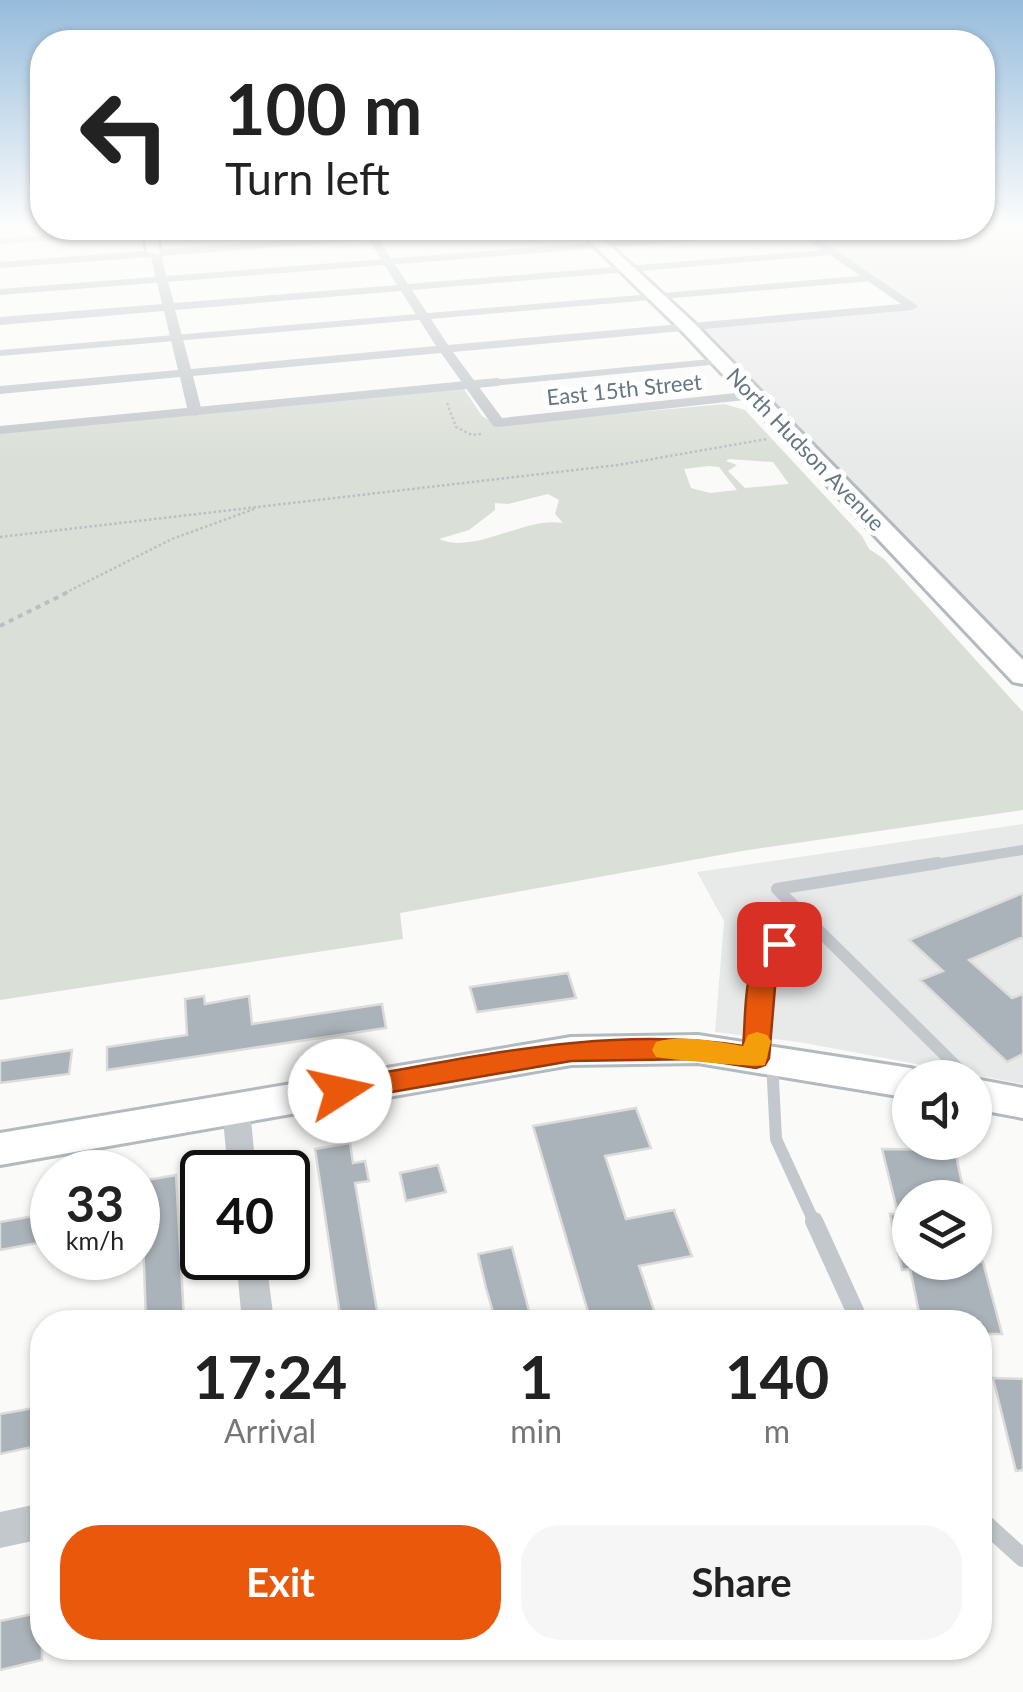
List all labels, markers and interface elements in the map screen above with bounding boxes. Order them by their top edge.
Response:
text: 100 m [225,66,422,150]
icon: left [60,70,190,200]
text: Turn left [225,151,390,205]
street label: North Hudson Avenue [721,362,891,536]
street label: East 15th Street [545,367,703,411]
pin [737,902,822,987]
icon: arrive [752,917,807,972]
position arrow [288,1039,392,1143]
map controls [892,1060,992,1280]
button: sound [892,1060,992,1160]
speed limit sign: 40 [180,1150,310,1280]
text: 33 [66,1173,124,1233]
button: layers [892,1180,992,1280]
text: km/h [66,1225,124,1255]
text: 17:24 [193,1340,347,1412]
text: 1 [519,1340,554,1412]
text: 140 [725,1340,829,1412]
text: Arrival [224,1411,316,1450]
text: min [510,1411,562,1450]
text: m [764,1411,790,1450]
button: Exit [60,1525,501,1640]
button: Share [521,1525,962,1640]

